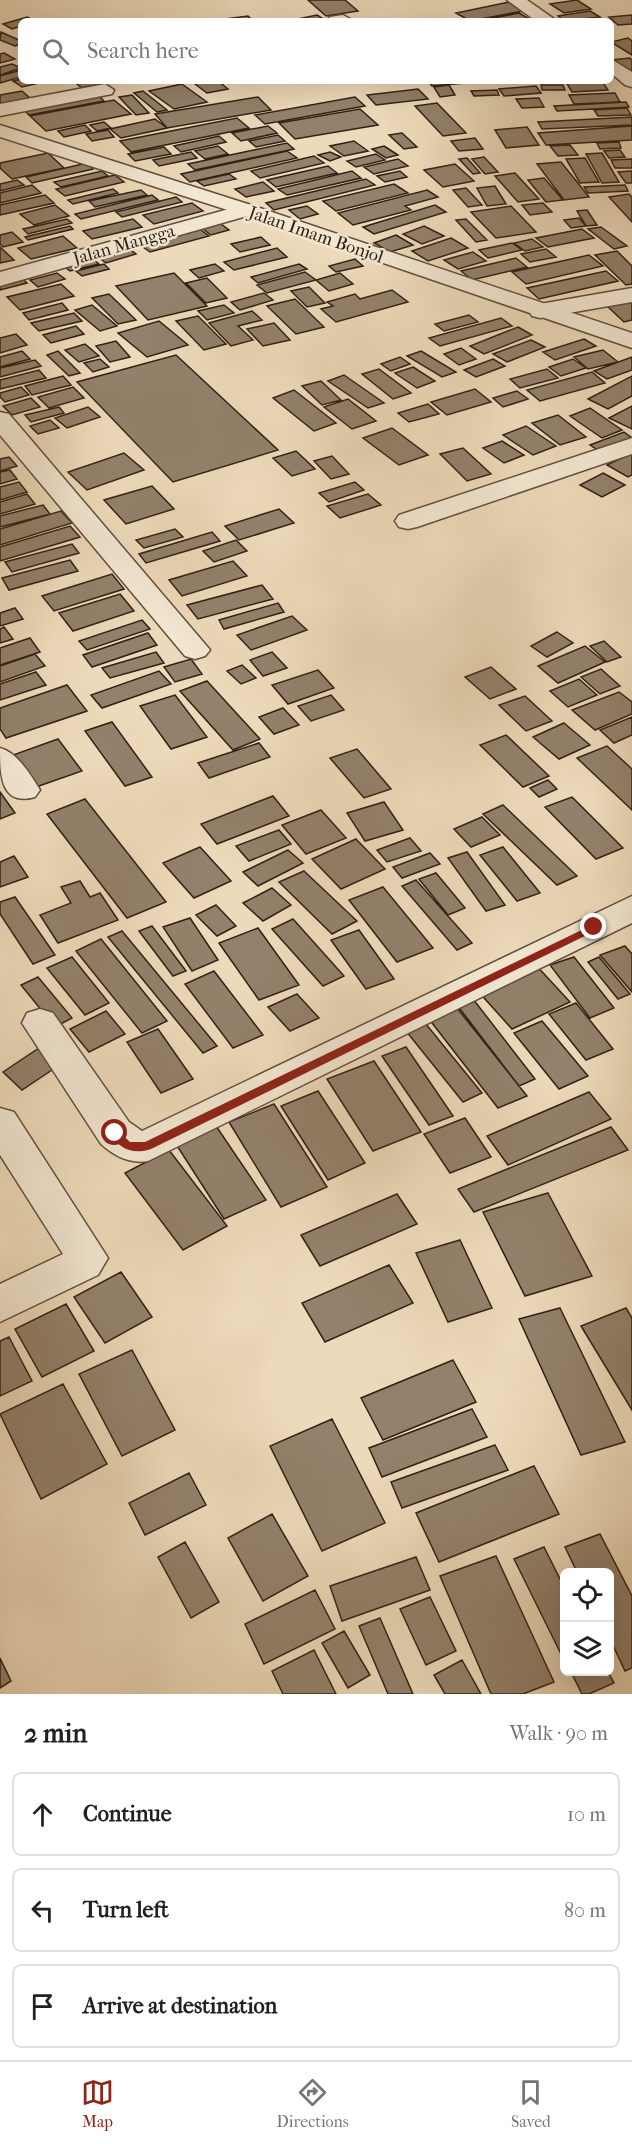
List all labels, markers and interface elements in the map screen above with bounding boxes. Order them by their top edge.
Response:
search box [18,18,614,84]
icon: search [39,35,72,68]
text: Search here [87,38,199,64]
street label: Jalan Imam Bonjol [244,201,386,268]
street label: Jalan Mangga [69,220,178,270]
route end [580,913,606,939]
route start [101,1119,127,1145]
map controls [560,1568,614,1676]
button: locate [560,1568,614,1622]
button: layers [560,1622,614,1676]
text: 2 min [24,1718,87,1749]
text: Walk · 90 m [510,1722,608,1745]
icon: ahead [26,1798,59,1831]
text: Continue [83,1801,172,1827]
text: 10 m [567,1803,606,1826]
icon: left [26,1894,59,1927]
text: Turn left [83,1897,169,1923]
text: 80 m [564,1899,606,1922]
icon: arrive [26,1990,59,2023]
text: Arrive at destination [83,1993,277,2019]
tab: Map [81,2076,114,2131]
tab: Directions [277,2076,349,2131]
tab: Saved [511,2076,551,2131]

